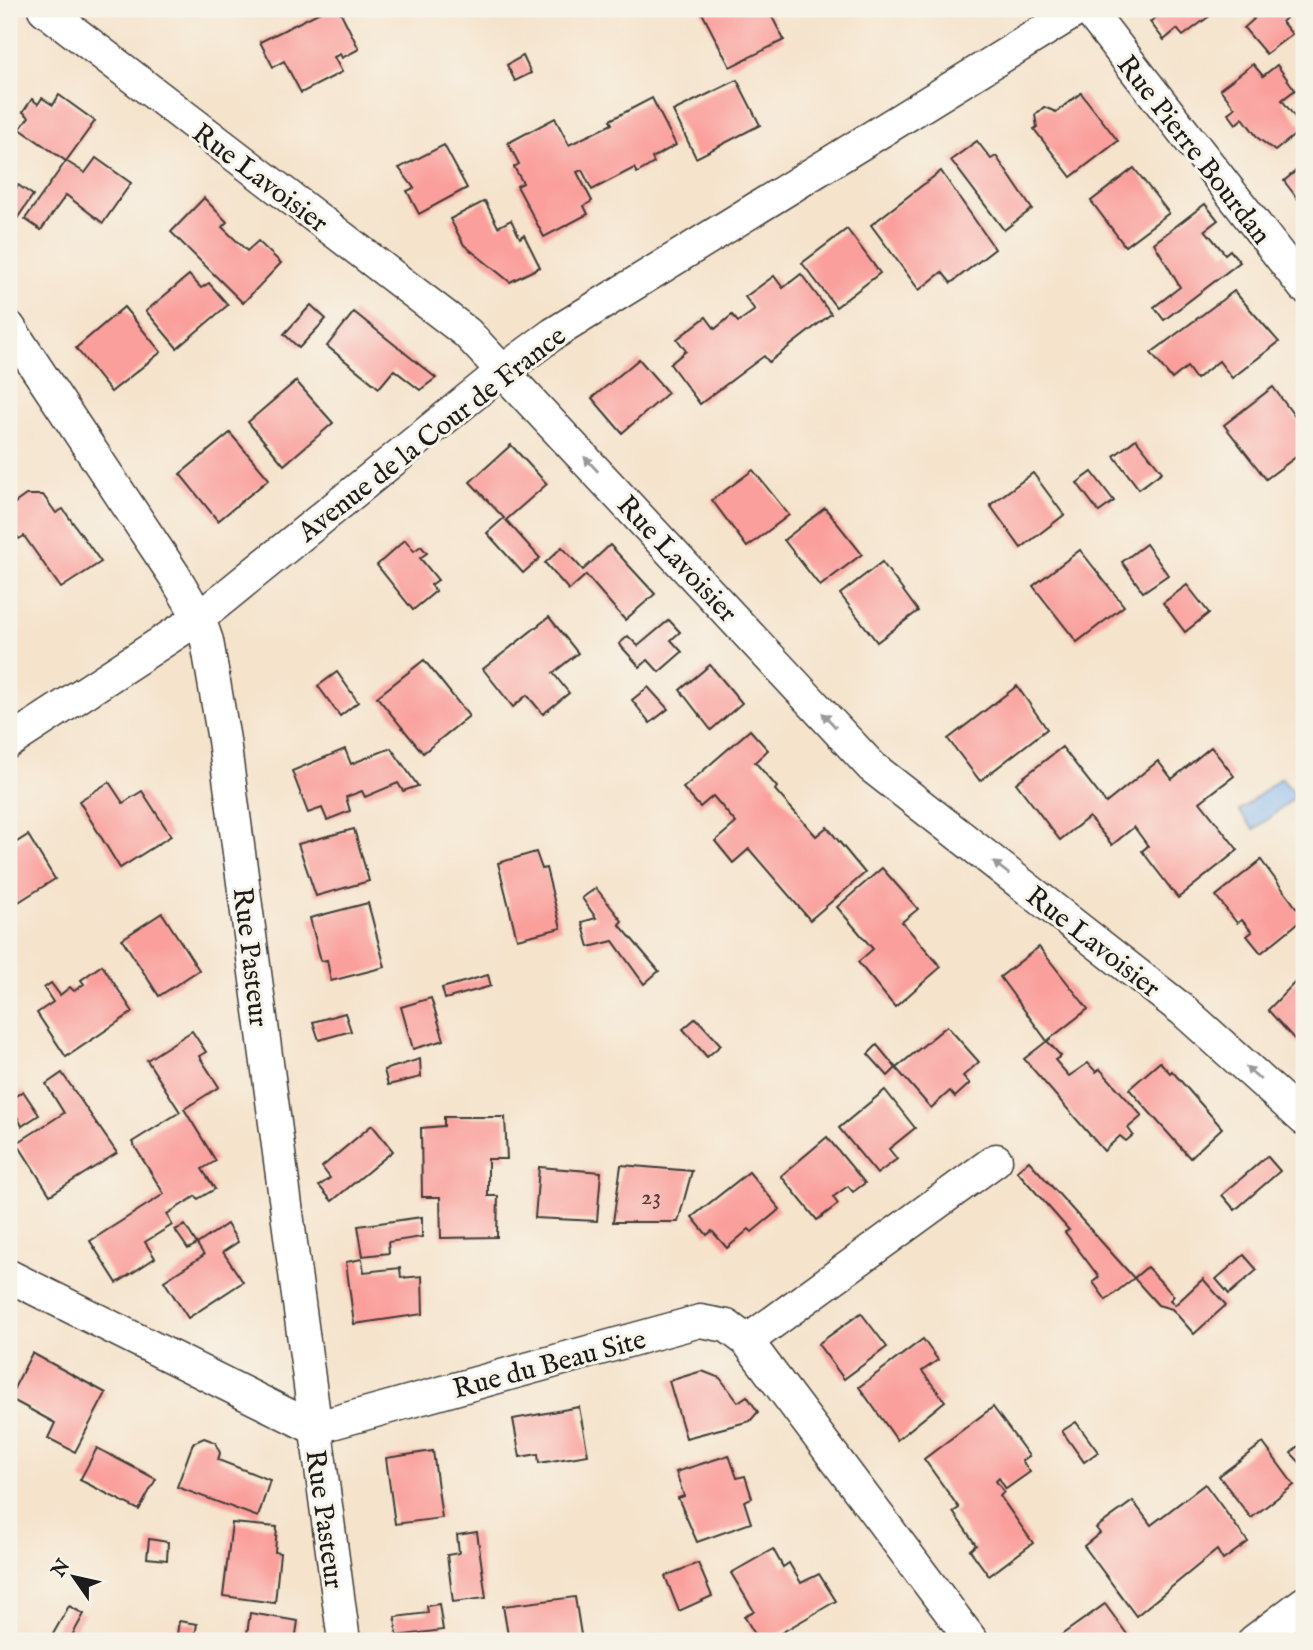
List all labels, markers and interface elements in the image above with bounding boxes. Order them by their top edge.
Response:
street label: Rue Pierre Bourdan [1108,49,1278,252]
street label: Rue Lavoisier [185,116,334,242]
street label: Avenue de la Cour de France [291,319,574,551]
one-way arrow [583,456,599,473]
street label: Rue Lavoisier [608,489,744,631]
one-way arrow [821,712,837,729]
one-way arrow [992,861,1010,875]
street label: Rue Lavoisier [1018,880,1167,1006]
street label: Rue Pasteur [224,886,275,1029]
one-way arrow [1245,1066,1262,1081]
house number: 23 [641,1182,661,1213]
street label: Rue du Beau Site [449,1323,650,1408]
street label: Rue Pasteur [296,1448,351,1591]
north arrow [38,1542,108,1612]
text: N [46,1555,76,1583]

